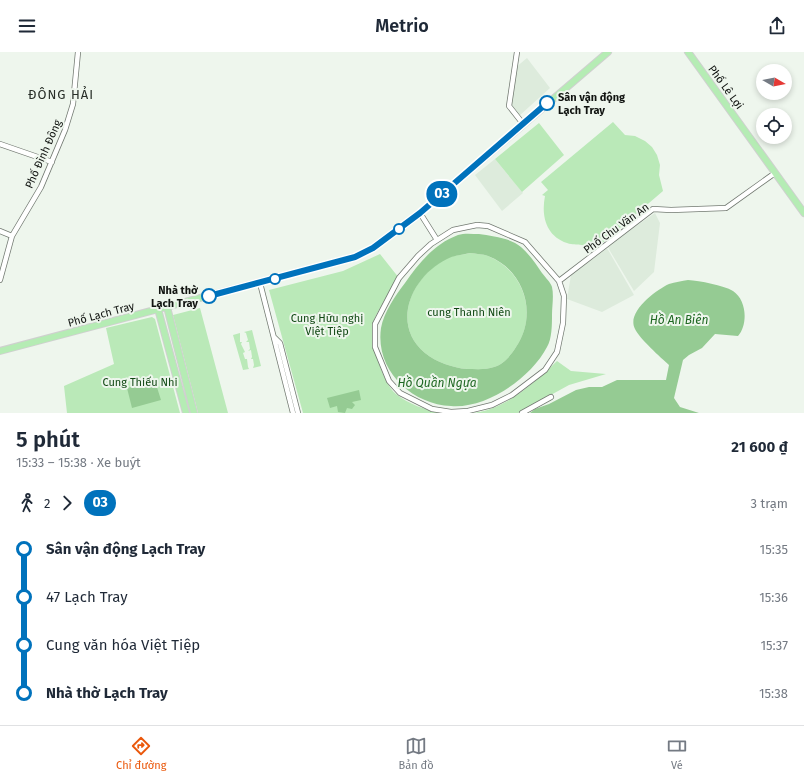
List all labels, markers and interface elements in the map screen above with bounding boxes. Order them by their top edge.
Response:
icon: menu [16,15,38,37]
text: Metrio [375,15,429,37]
icon: share [766,15,788,37]
street label: Phố Lê Lợi [705,63,746,112]
north arrow [756,64,792,100]
map controls [756,64,792,144]
district label: ĐÔNG HẢI [28,86,94,102]
place label: Sân vận động Lạch Tray [558,91,626,117]
marker: Sân vận động Lạch Tray [539,95,555,111]
button: locate [756,108,792,144]
street label: Phố Đình Đông [22,118,65,191]
line badge: 03 [424,181,460,207]
text: 03 [434,185,450,202]
street label: Phố Chu Văn An [581,200,651,256]
unlabelled marker [393,223,405,235]
unlabelled marker [269,273,281,285]
place label: Nhà thờ Lạch Tray [151,284,198,310]
marker: Nhà thờ Lạch Tray [201,288,217,304]
street label: Phố Lạch Tray [66,299,136,330]
park label: cung Thanh Niên [427,306,511,319]
park label: Cung Hữu nghị Việt Tiệp [291,312,363,338]
water label: Hồ An Biên [650,312,708,327]
water label: Hồ Quần Ngựa [397,375,477,390]
park label: Cung Thiếu Nhi [102,376,178,389]
text: 5 phút [16,426,80,453]
text: 21 600 ₫ [731,438,788,456]
text: 15:33 – 15:38 · Xe buýt [16,455,141,470]
icon: walk [16,492,38,514]
icon: forward [56,492,78,514]
text: 03 [92,494,108,511]
text: 2 [44,496,50,511]
text: 3 trạm [751,496,788,511]
text: Sân vận động Lạch Tray [46,540,205,558]
text: 15:35 [760,542,788,557]
text: 47 Lạch Tray [46,588,128,606]
text: 15:36 [759,590,788,605]
text: Cung văn hóa Việt Tiệp [46,636,200,654]
text: 15:37 [760,638,788,653]
text: Nhà thờ Lạch Tray [46,684,168,702]
text: 15:38 [759,686,788,701]
tab: Chỉ đường [116,735,166,772]
tab: Bản đồ [399,735,434,772]
tab: Vé [666,735,688,772]

